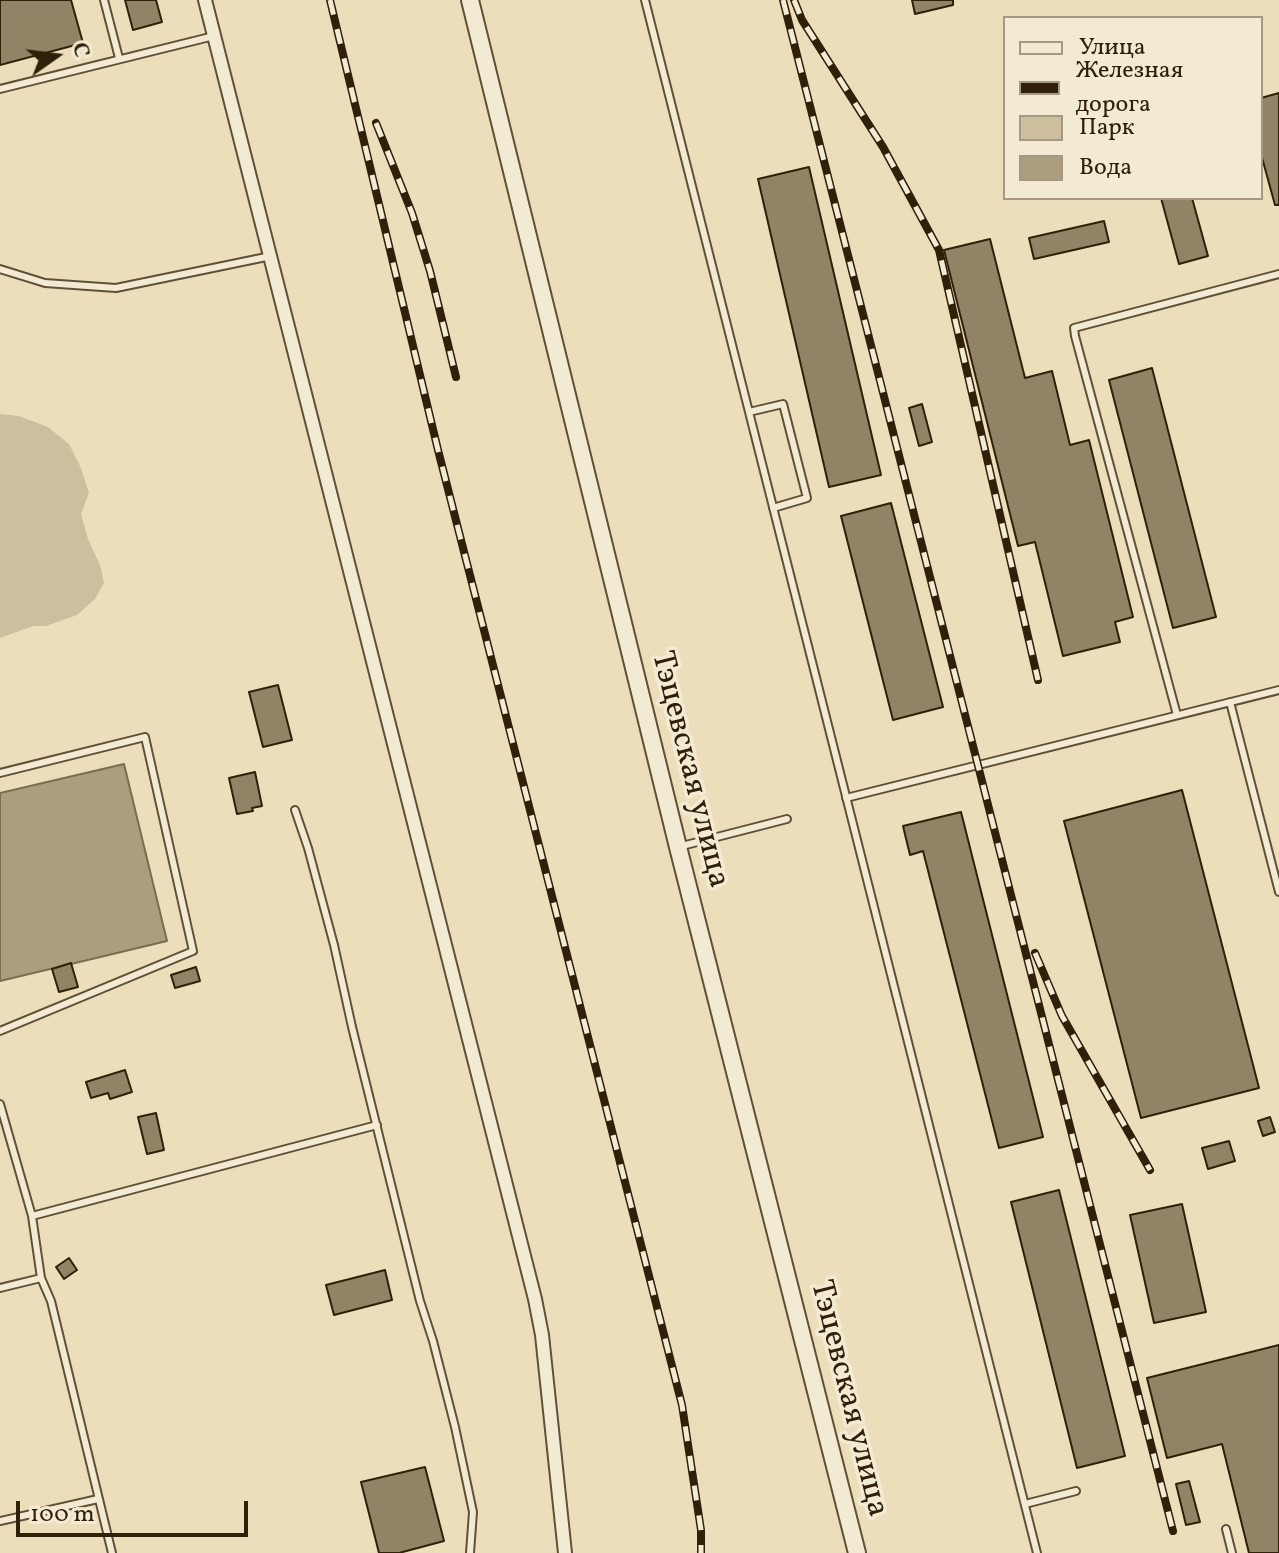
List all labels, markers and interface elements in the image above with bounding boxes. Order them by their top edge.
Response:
north arrow [16,16,96,96]
legend [1003,16,1263,200]
text: Улица [1079,31,1146,65]
text: С [63,39,97,61]
text: Железная дорога [1076,54,1183,122]
text: Парк [1079,111,1135,145]
text: Вода [1079,151,1132,185]
street label: Тэцевская улица [640,648,736,892]
street label: Тэцевская улица [799,1277,895,1521]
scale bar [20,1485,252,1535]
text: 100 m [30,1498,95,1532]

